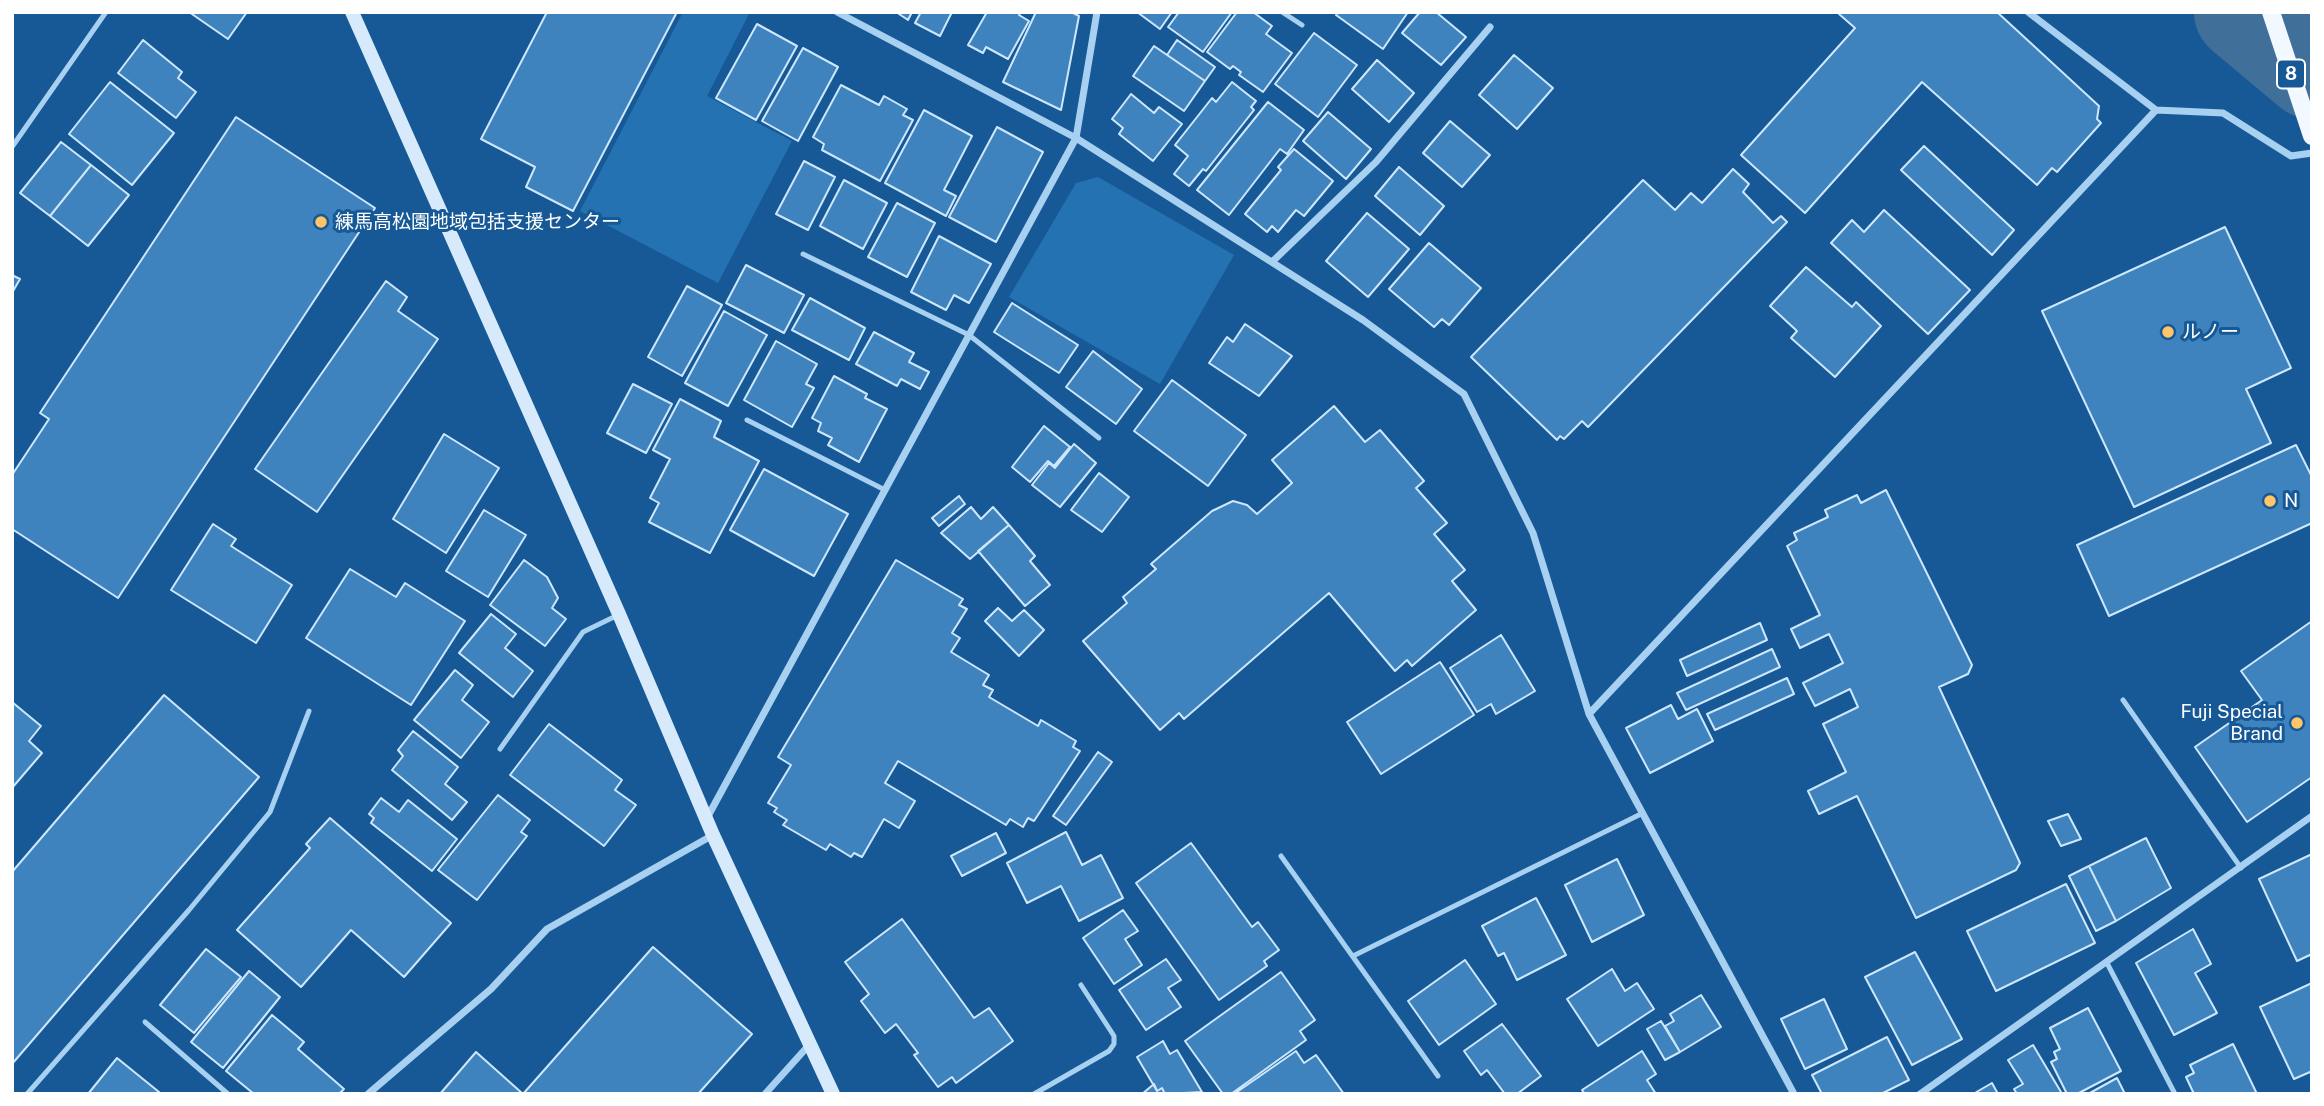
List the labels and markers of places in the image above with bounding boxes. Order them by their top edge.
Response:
place label: 練馬高松園地域包括支援センター [335,211,620,233]
marker: 練馬高松園地域包括支援センター [313,214,329,230]
place label: ルノー [2182,321,2239,343]
marker: ルノー [2160,324,2176,340]
place label: N [2284,490,2298,512]
marker: N [2262,493,2278,509]
place label: Fuji Special Brand [2180,701,2283,745]
marker: Fuji Special Brand [2289,715,2305,731]

